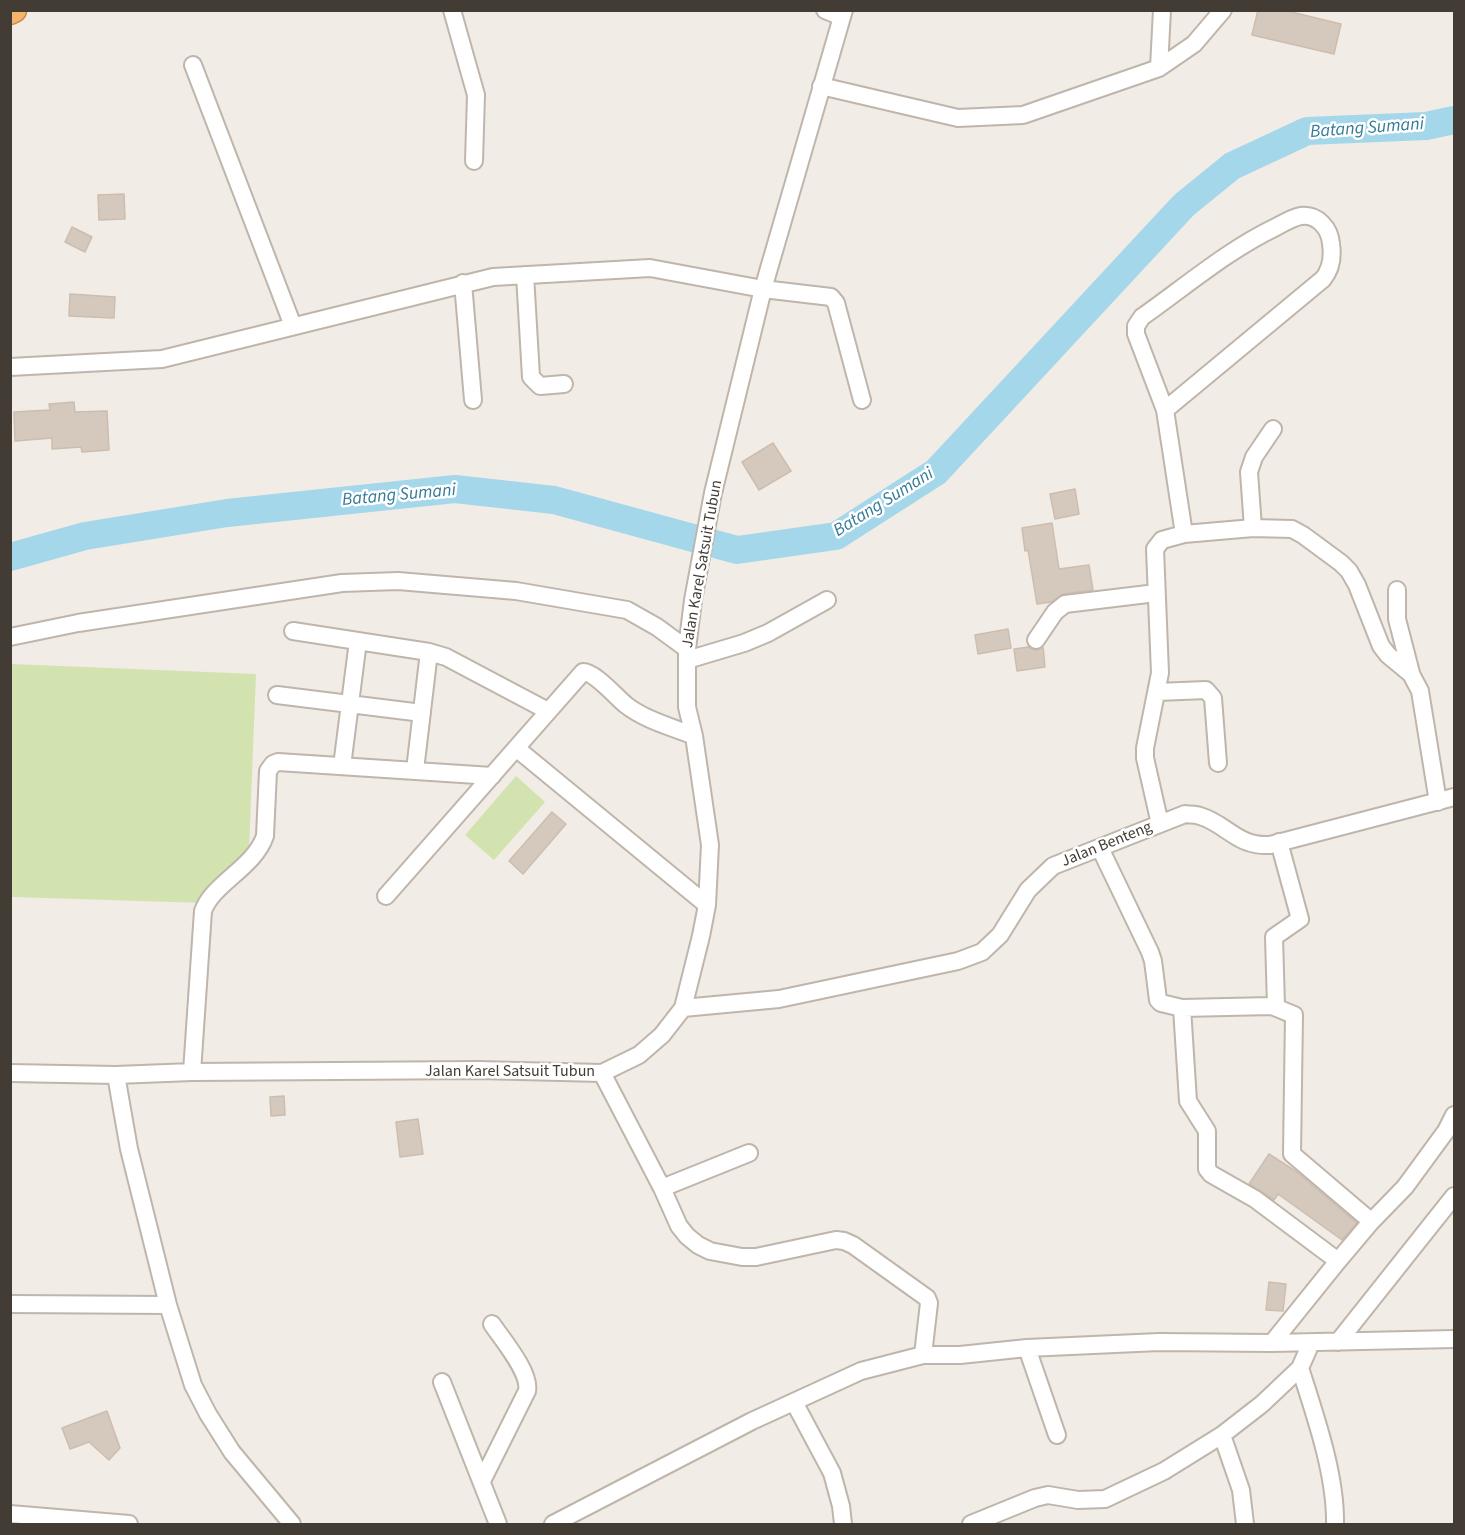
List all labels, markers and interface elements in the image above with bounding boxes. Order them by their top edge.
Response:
water label: Batang Sumani [1309,114,1425,144]
water label: Batang Sumani [830,464,938,542]
street label: Jalan Karel Satsuit Tubun [679,479,727,649]
water label: Batang Sumani [341,480,457,512]
street label: Jalan Benteng [1059,818,1155,872]
street label: Jalan Karel Satsuit Tubun [425,1062,595,1082]

